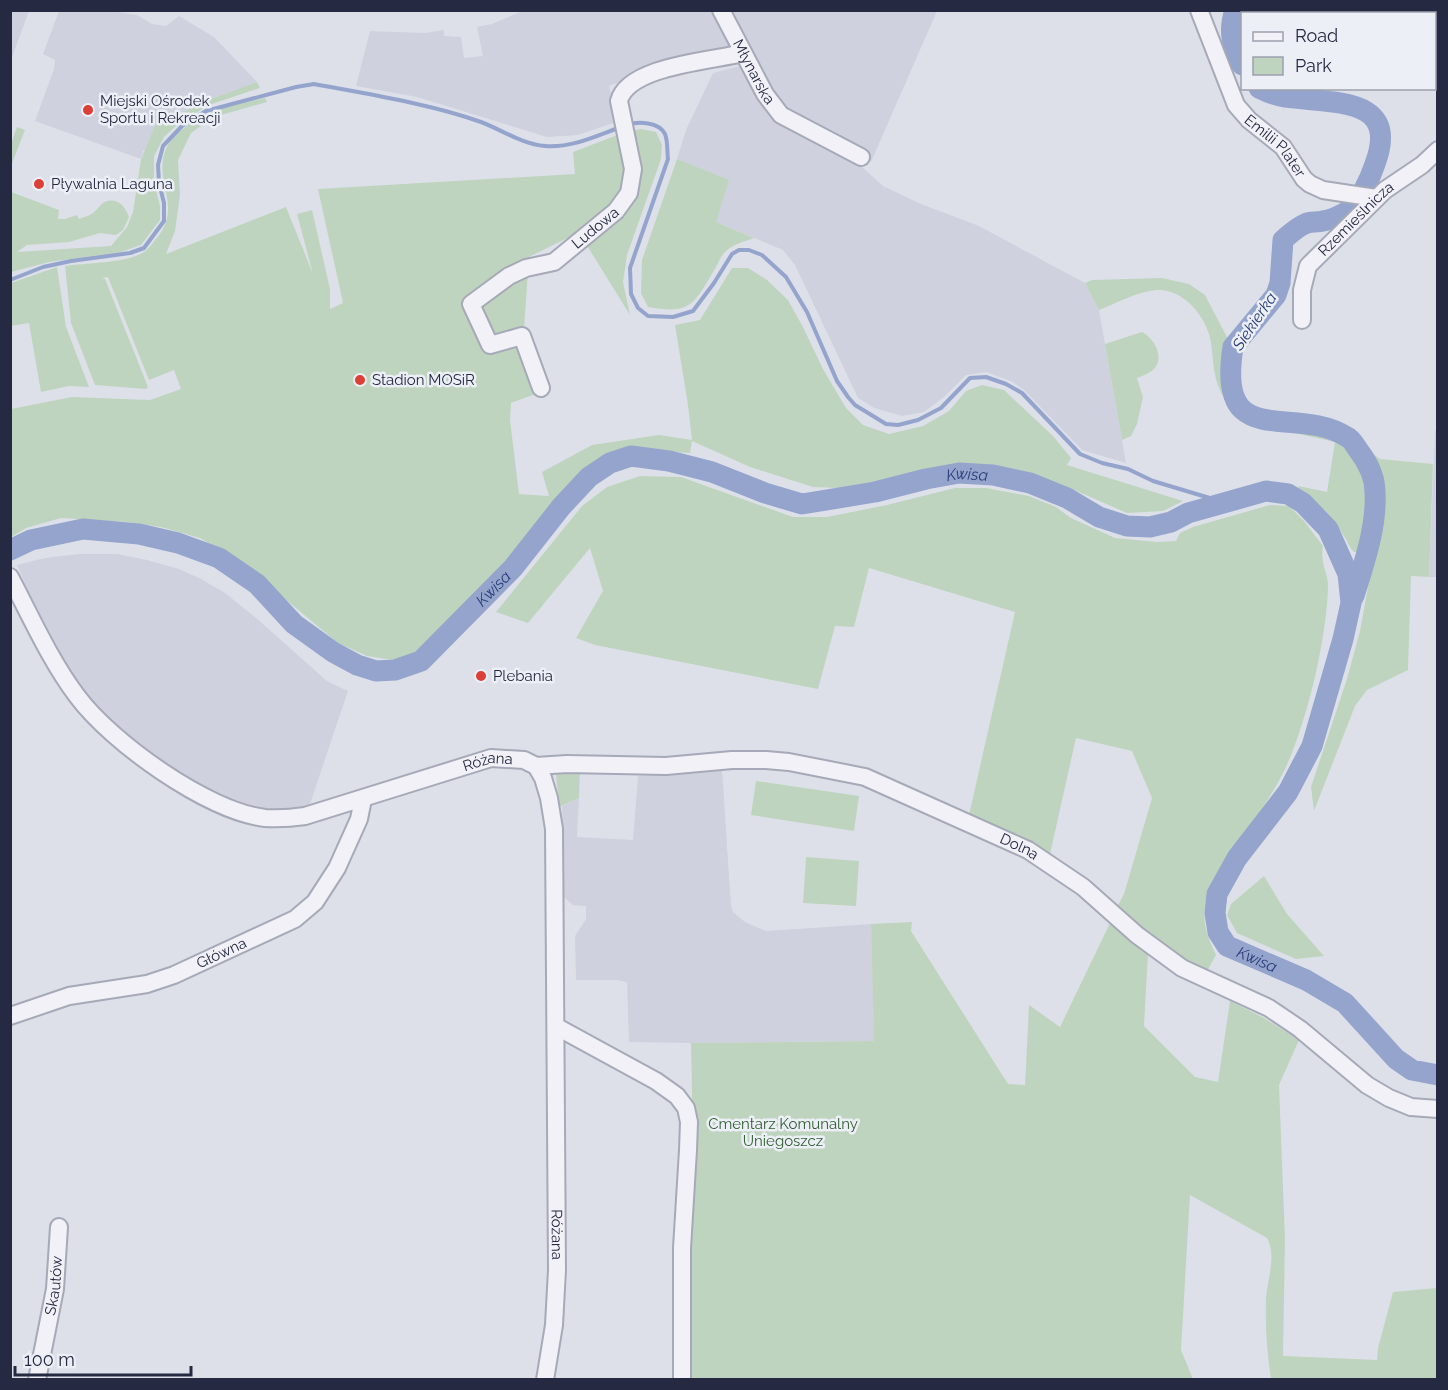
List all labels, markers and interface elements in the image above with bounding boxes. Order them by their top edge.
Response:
legend [1241,12,1436,90]
text: Road [1295,25,1338,46]
street label: Młynarska [729,36,779,108]
text: Park [1295,55,1332,76]
place label: Miejski Ośrodek Sportu i Rekreacji [100,92,221,127]
marker: Miejski Ośrodek Sportu i Rekreacji [81,103,95,117]
street label: Emilii Plater [1241,111,1310,181]
place label: Pływalnia Laguna [51,175,173,193]
marker: Pływalnia Laguna [32,177,46,191]
street label: Rzemieślnicza [1314,178,1397,260]
street label: Ludowa [568,203,623,253]
water label: Siekierka [1228,288,1281,355]
place label: Stadion MOSiR [372,371,475,389]
marker: Stadion MOSiR [353,373,367,387]
water label: Kwisa [945,464,989,485]
water label: Kwisa [472,567,515,610]
place label: Plebania [493,667,553,685]
marker: Plebania [474,669,488,683]
street label: Różana [460,749,513,775]
street label: Dolna [997,830,1042,864]
street label: Główna [194,934,249,972]
water label: Kwisa [1234,942,1280,977]
park label: Cmentarz Komunalny Uniegoszcz [708,1115,858,1150]
street label: Różana [548,1209,566,1260]
street label: Skautów [41,1255,66,1317]
scale bar [15,1339,190,1377]
text: 100 m [24,1349,75,1370]

